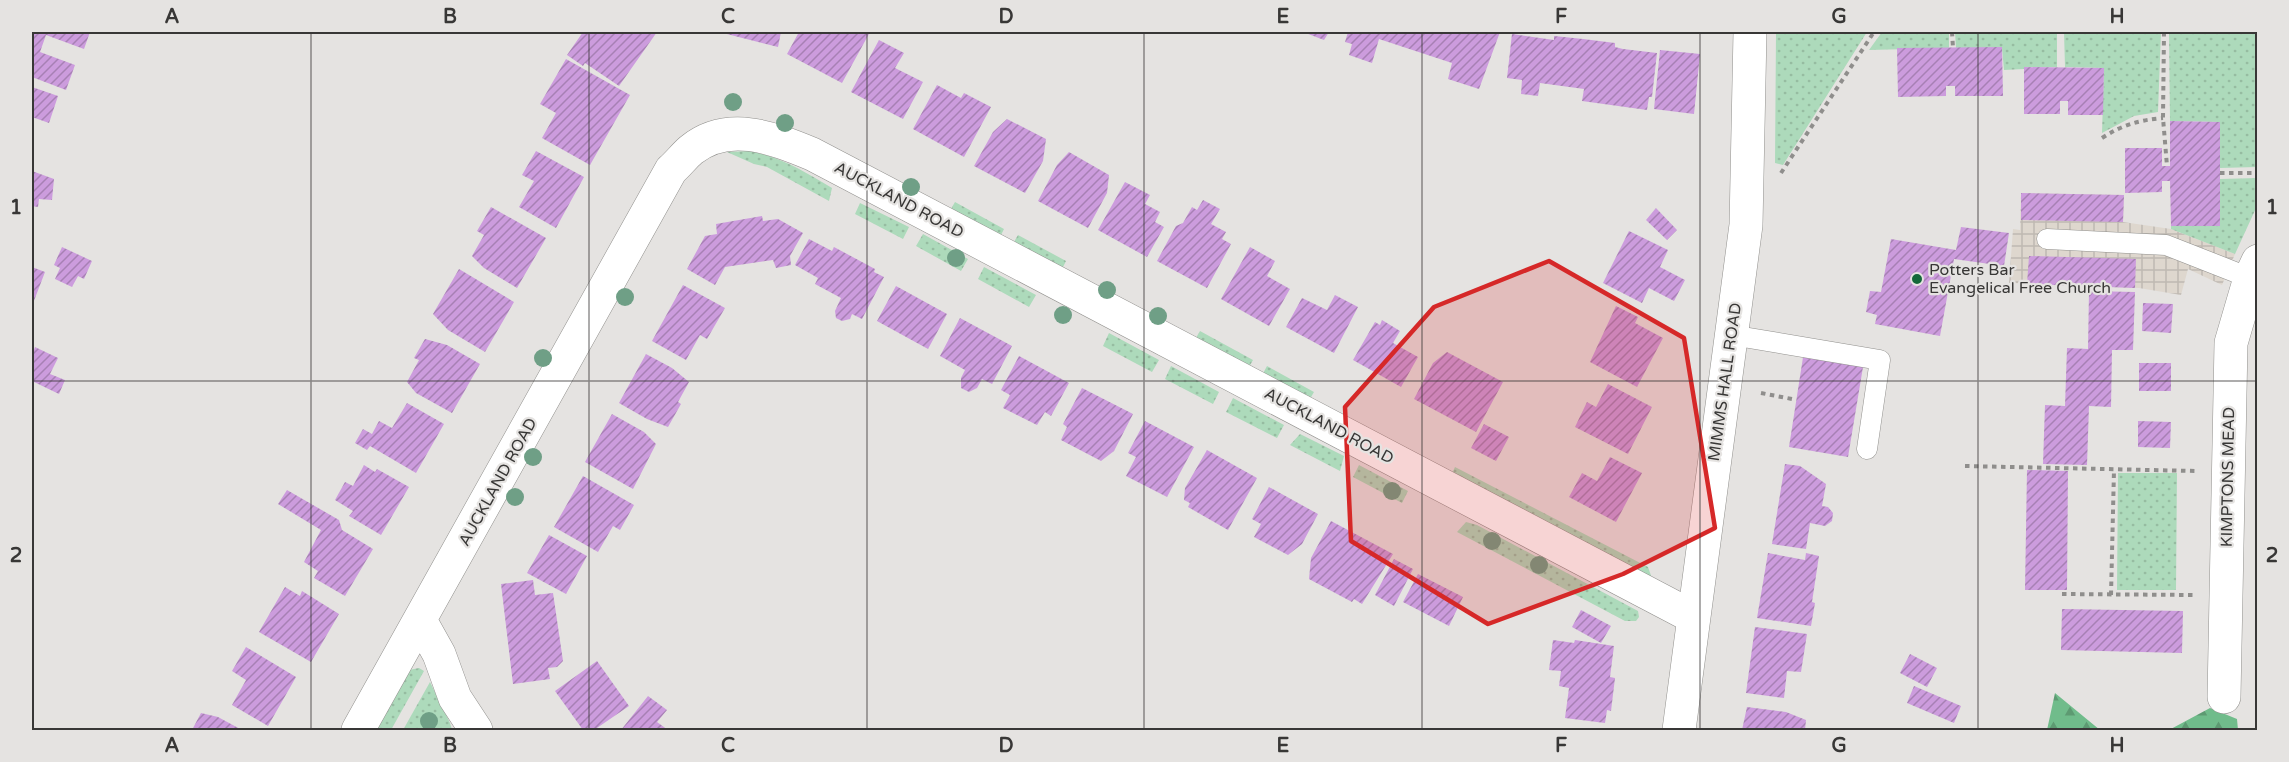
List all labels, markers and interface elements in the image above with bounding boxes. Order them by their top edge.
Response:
text: A [165,5,180,29]
text: B [443,5,457,29]
text: C [721,5,735,29]
text: D [998,5,1014,29]
text: E [1277,5,1290,29]
text: F [1555,5,1567,29]
text: G [1831,5,1847,29]
text: H [2109,5,2125,29]
street label: AUCKLAND ROAD [831,157,967,243]
text: 1 [10,196,22,220]
text: 1 [2266,196,2278,220]
place label: Potters Bar Evangelical Free Church [1929,260,2111,298]
marker: Potters Bar Evangelical Free Church [1910,272,1924,286]
street label: MIMMS HALL ROAD [1704,302,1746,462]
street label: AUCKLAND ROAD [1261,383,1397,469]
street label: KIMPTONS MEAD [2217,407,2239,547]
street label: AUCKLAND ROAD [454,414,542,550]
text: 2 [10,544,22,568]
text: 2 [2266,544,2278,568]
text: A [165,734,180,758]
text: B [443,734,457,758]
text: C [721,734,735,758]
text: D [998,734,1014,758]
text: E [1277,734,1290,758]
text: F [1555,734,1567,758]
text: G [1831,734,1847,758]
text: H [2109,734,2125,758]

